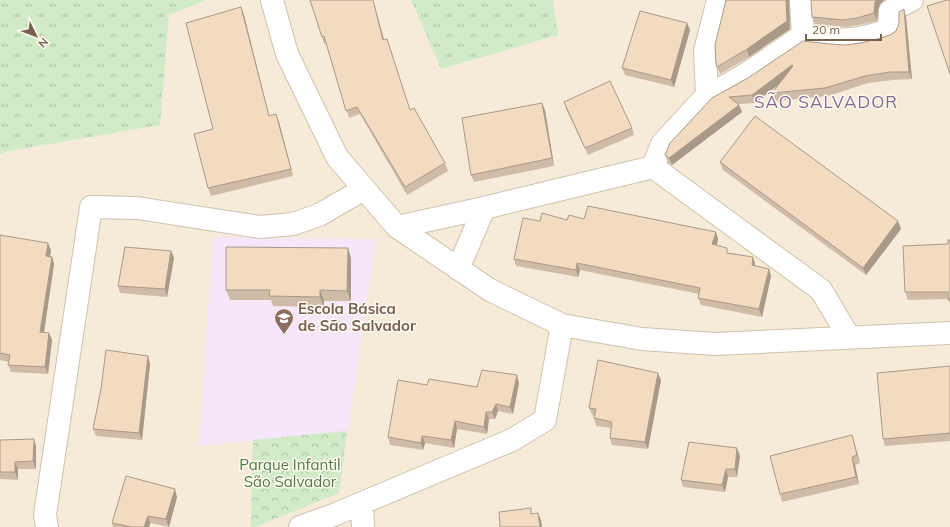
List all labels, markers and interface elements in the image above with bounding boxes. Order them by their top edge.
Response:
north arrow [16,16,56,56]
scale bar [806,16,881,42]
text: 20 m [812,22,840,37]
text: N [35,35,51,51]
district label: SÃO SALVADOR [754,91,898,112]
place label: Escola Básica de São Salvador [298,299,416,335]
school or university icon: Escola Básica de São Salvador [273,307,295,335]
park label: Parque Infantil São Salvador [239,455,341,491]

